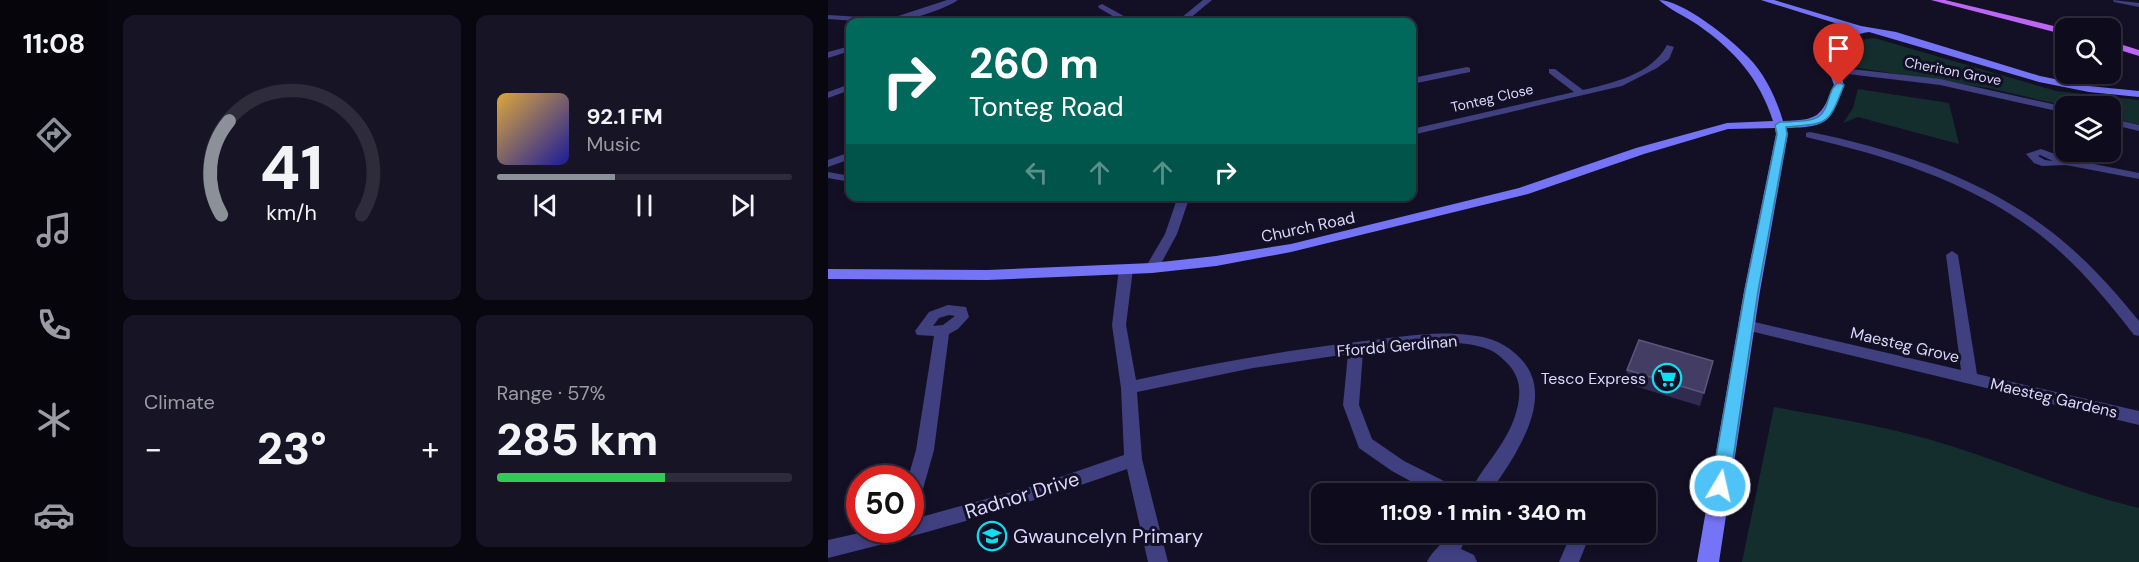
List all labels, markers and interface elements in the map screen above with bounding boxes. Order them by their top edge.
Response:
map controls [2055,18,2121,162]
button: search [2055,18,2121,84]
pin [1813,23,1864,85]
text: 11:08 [23,26,85,61]
icon: arrive [1822,32,1855,65]
text: 260 m [969,36,1099,91]
icon: right [870,42,948,120]
street label: Cheriton Grove [1903,53,2003,89]
street label: Tonteg Close [1449,80,1535,116]
text: Tonteg Road [969,89,1124,124]
button: layers [2055,96,2121,162]
text: 92.1 FM [587,102,663,131]
icon: directions [33,114,75,156]
text: 41 [260,127,323,208]
text: Music [587,131,641,157]
icon: left [1020,156,1053,189]
icon: ahead [1083,156,1116,189]
icon: ahead [1146,156,1179,189]
icon: right [1209,156,1242,189]
icon: previous [529,189,562,222]
icon: pause [628,189,661,222]
icon: next [726,189,759,222]
text: km/h [266,199,317,227]
street label: Church Road [1259,207,1357,247]
icon: music [33,209,75,251]
icon: phone [33,304,75,346]
street label: Maesteg Grove [1848,322,1962,368]
street label: Ffordd Gerdinan [1336,330,1458,362]
supermarket icon: Tesco Express [1651,362,1683,394]
place label: Tesco Express [1541,368,1646,389]
street label: Maesteg Gardens [1988,373,2120,423]
text: Range · 57% [497,380,605,406]
text: Climate [144,389,215,415]
icon: climate [33,399,75,441]
text: 285 km [497,410,658,469]
text: 23° [257,419,327,478]
text: − [144,427,162,470]
text: + [421,427,440,470]
position arrow [1688,454,1752,518]
speed limit sign: 50 [846,465,924,543]
street label: Radnor Drive [962,465,1082,525]
icon: car [33,494,75,536]
text: 11:09 · 1 min · 340 m [1380,498,1587,527]
school or university icon: Gwauncelyn Primary [976,520,1008,552]
place label: Gwauncelyn Primary [1013,523,1203,549]

